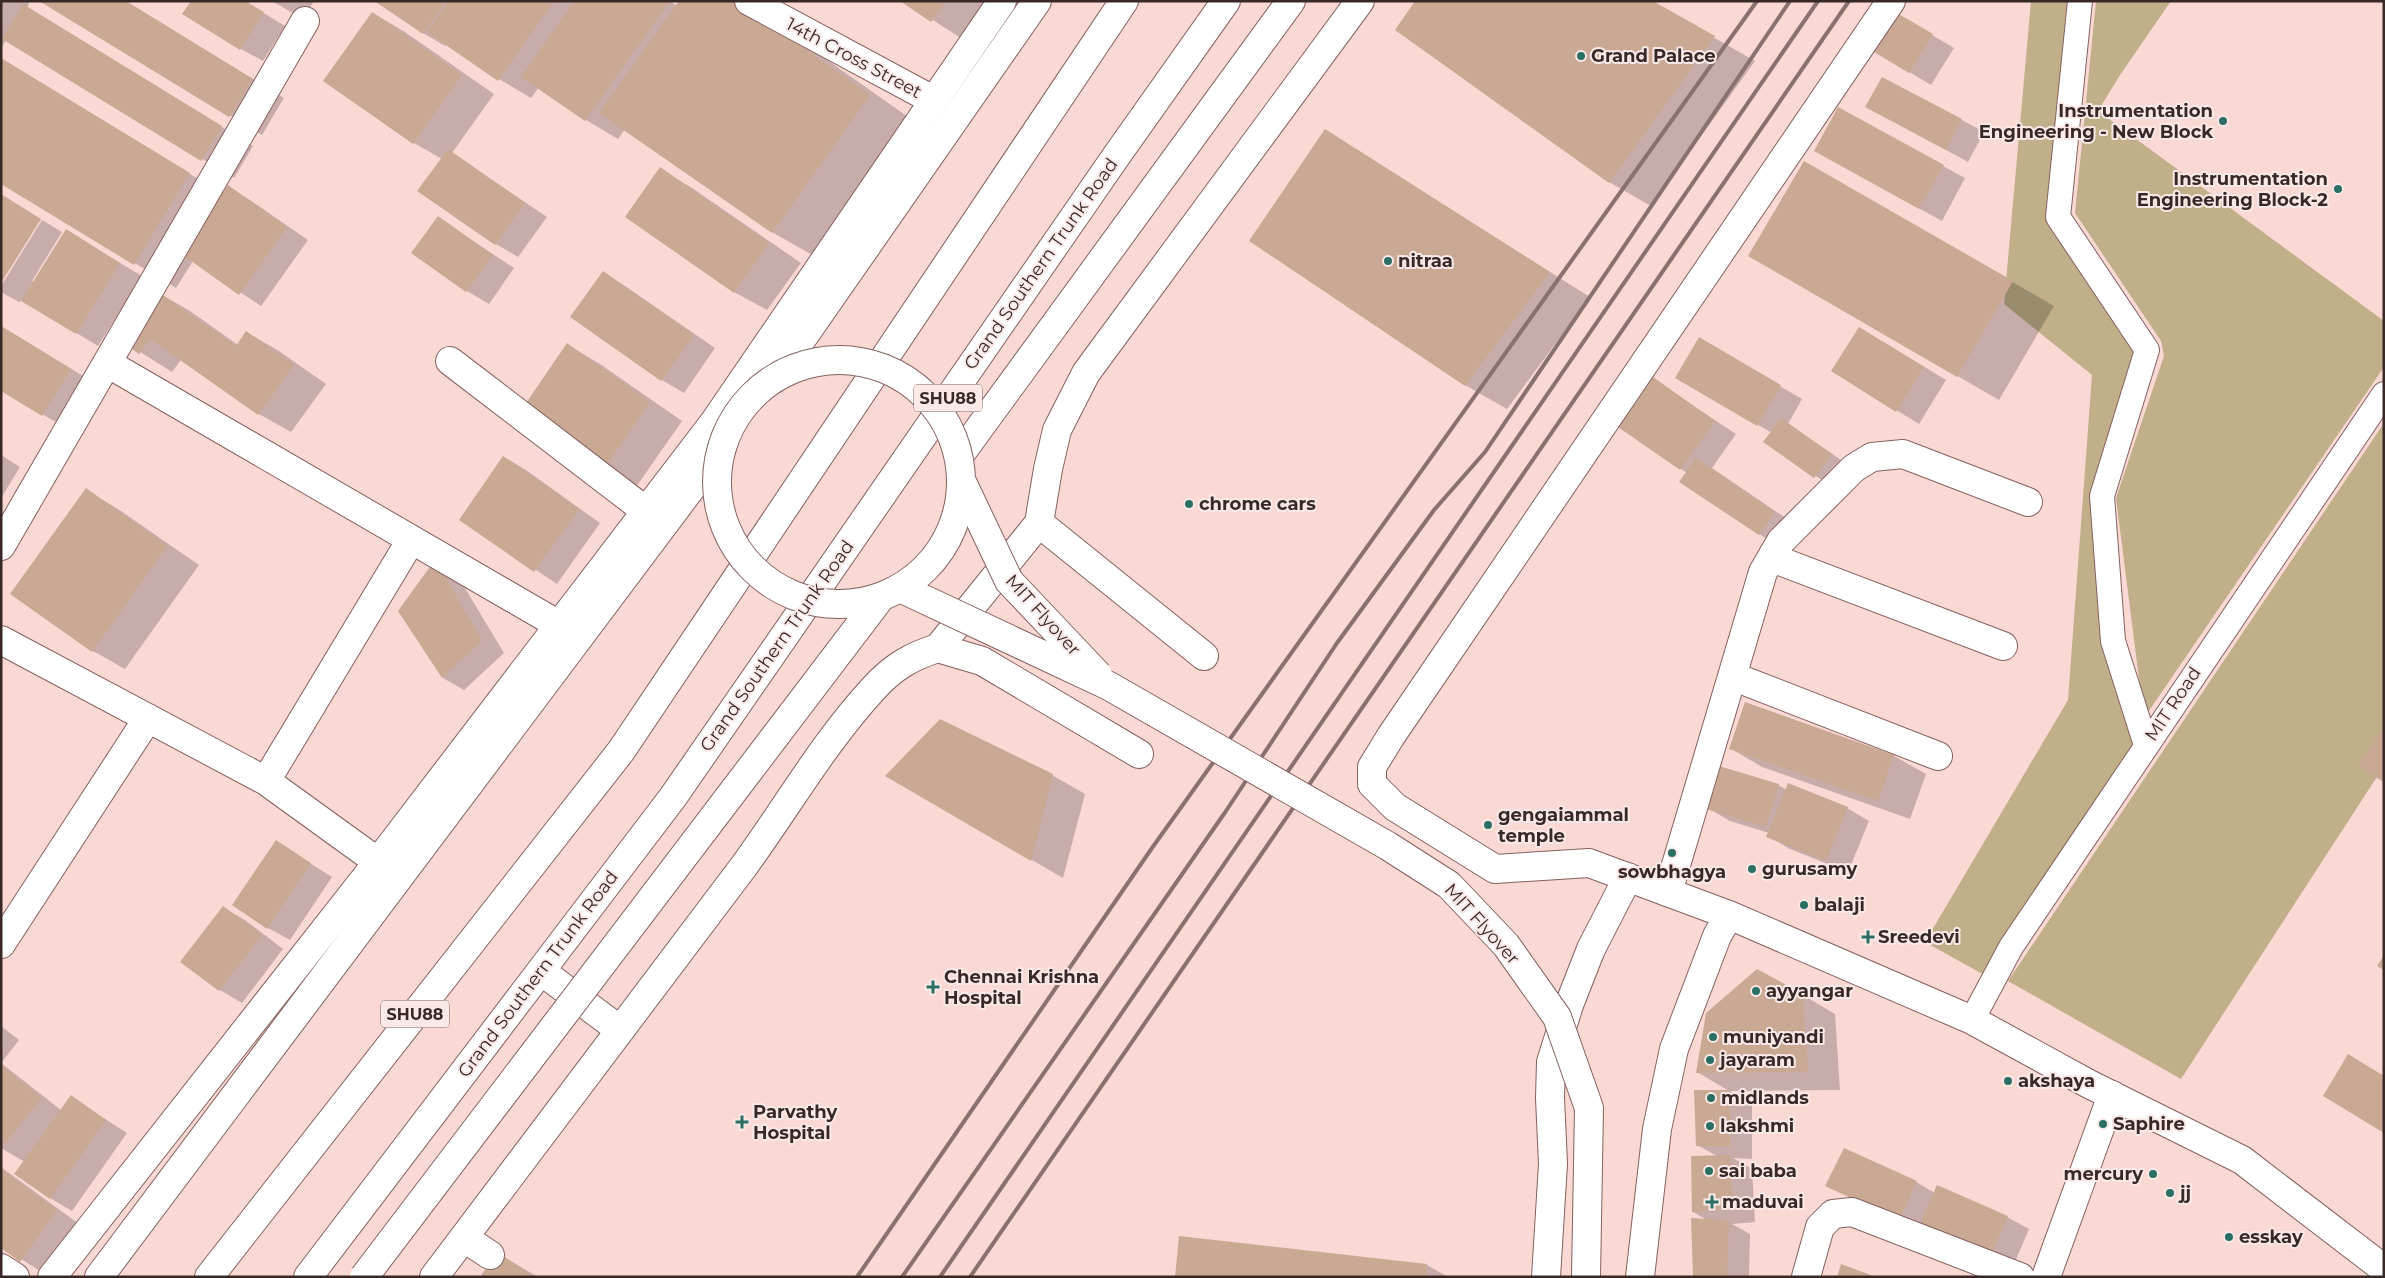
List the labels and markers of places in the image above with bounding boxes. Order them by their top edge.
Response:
place label: Grand Palace [1591,45,1716,67]
marker: Grand Palace [1575,50,1587,62]
place label: Instrumentation Engineering - New Block [1979,100,2213,143]
marker: Instrumentation Engineering - New Block [2217,115,2229,127]
place label: Instrumentation Engineering Block-2 [2137,168,2328,211]
marker: Instrumentation Engineering Block-2 [2332,183,2344,195]
place label: nitraa [1398,250,1453,272]
marker: nitraa [1382,255,1394,267]
place label: chrome cars [1199,493,1316,515]
marker: chrome cars [1183,498,1195,510]
place label: gengaiammal temple [1498,804,1629,847]
marker: gengaiammal temple [1482,819,1494,831]
marker: sowbhagya [1666,847,1678,859]
place label: gurusamy [1762,858,1857,880]
place label: sowbhagya [1618,861,1726,883]
marker: gurusamy [1746,863,1758,875]
place label: balaji [1814,894,1865,916]
marker: balaji [1798,899,1810,911]
place label: Sreedevi [1878,926,1960,948]
marker: Sreedevi [1862,931,1874,943]
place label: Chennai Krishna Hospital [944,966,1099,1009]
marker: Chennai Krishna Hospital [926,980,940,994]
place label: ayyangar [1766,980,1853,1002]
marker: ayyangar [1750,985,1762,997]
place label: muniyandi [1723,1026,1824,1048]
marker: muniyandi [1707,1031,1719,1043]
place label: jayaram [1718,1049,1795,1071]
marker: jayaram [1704,1054,1716,1066]
place label: akshaya [2018,1070,2095,1092]
marker: akshaya [2002,1075,2014,1087]
place label: midlands [1721,1087,1809,1109]
marker: midlands [1705,1092,1717,1104]
place label: Parvathy Hospital [753,1101,838,1144]
place label: Saphire [2113,1113,2185,1135]
marker: Parvathy Hospital [735,1115,749,1129]
place label: lakshmi [1720,1115,1794,1137]
marker: Saphire [2097,1118,2109,1130]
marker: lakshmi [1704,1120,1716,1132]
place label: sai baba [1719,1160,1797,1182]
place label: mercury [2064,1163,2143,1185]
marker: sai baba [1703,1165,1715,1177]
marker: mercury [2147,1168,2159,1180]
place label: jj [2178,1182,2191,1204]
marker: jj [2164,1187,2176,1199]
place label: maduvai [1722,1191,1804,1213]
marker: maduvai [1706,1196,1718,1208]
place label: esskay [2239,1226,2303,1248]
marker: esskay [2223,1231,2235,1243]

